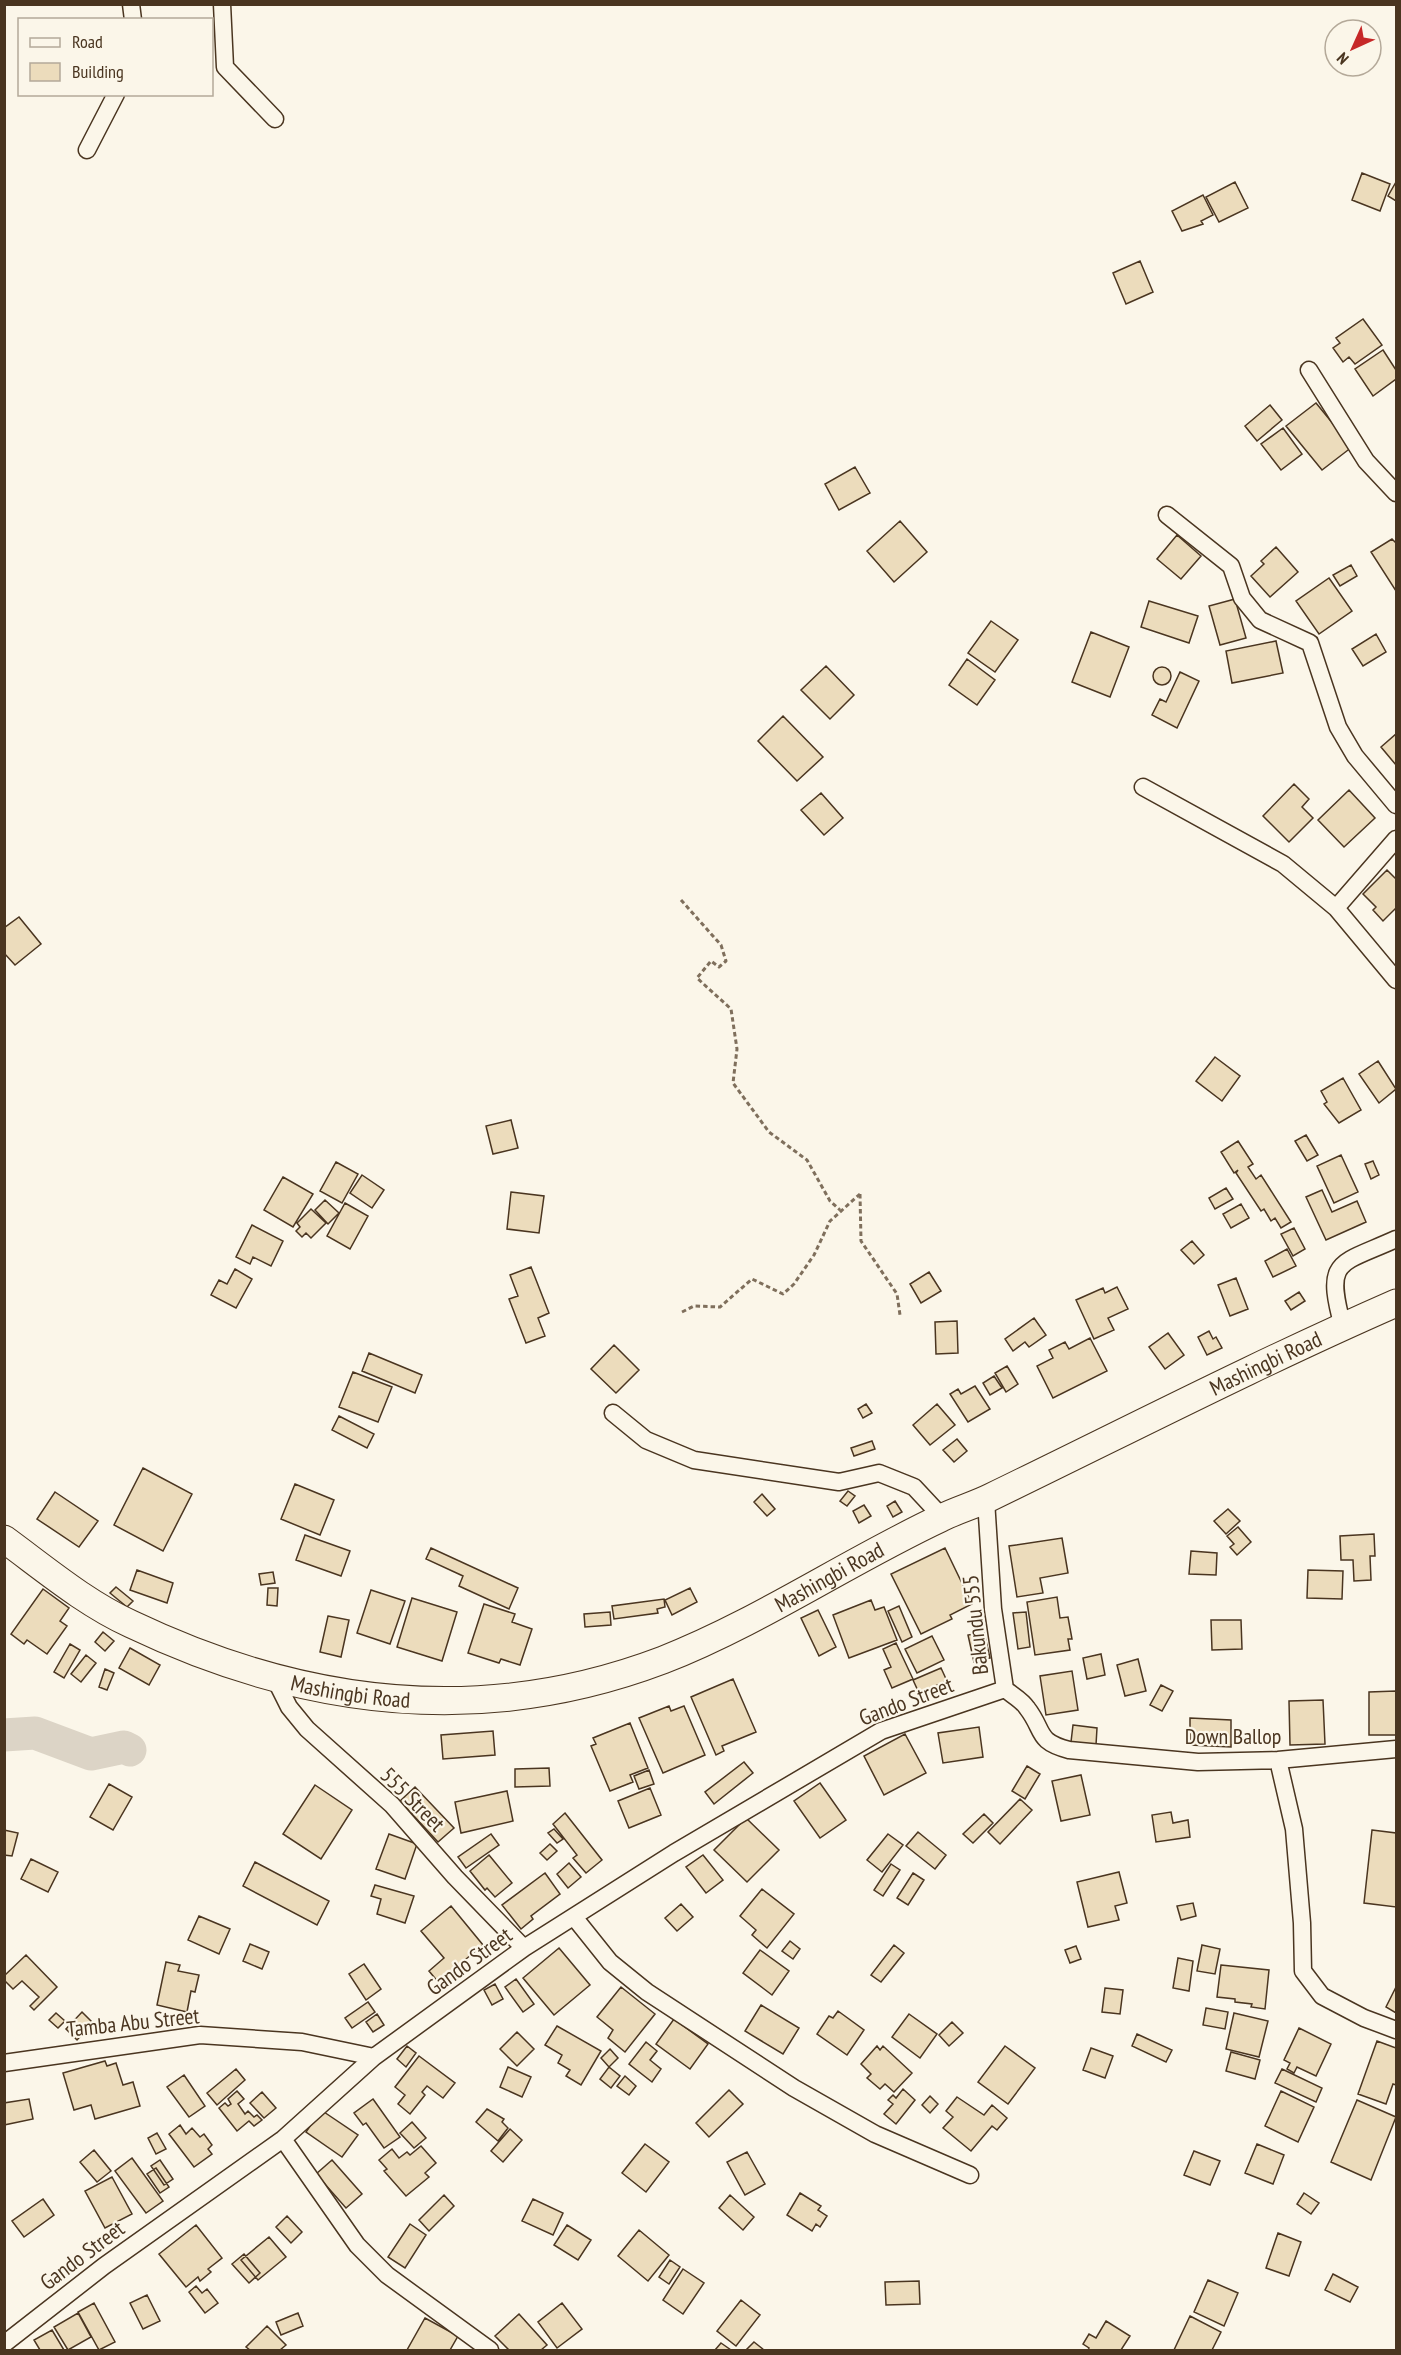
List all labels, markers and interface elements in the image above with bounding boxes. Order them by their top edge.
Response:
legend [18,18,213,96]
north arrow [1323,18,1383,78]
text: Road [72,30,103,53]
text: N [1332,48,1353,69]
text: Building [72,60,124,83]
street label: Mashingbi Road [1205,1325,1326,1402]
street label: Mashingbi Road [770,1535,889,1618]
street label: Bakundu 555 [956,1574,994,1676]
street label: Mashingbi Road [288,1668,411,1714]
street label: Gando Street [855,1670,957,1732]
street label: Down Ballop [1185,1722,1281,1750]
street label: 555 Street [375,1761,451,1837]
street label: Gando Street [421,1921,517,2001]
street label: Tamba Abu Street [65,2001,201,2043]
street label: Gando Street [34,2214,130,2296]

